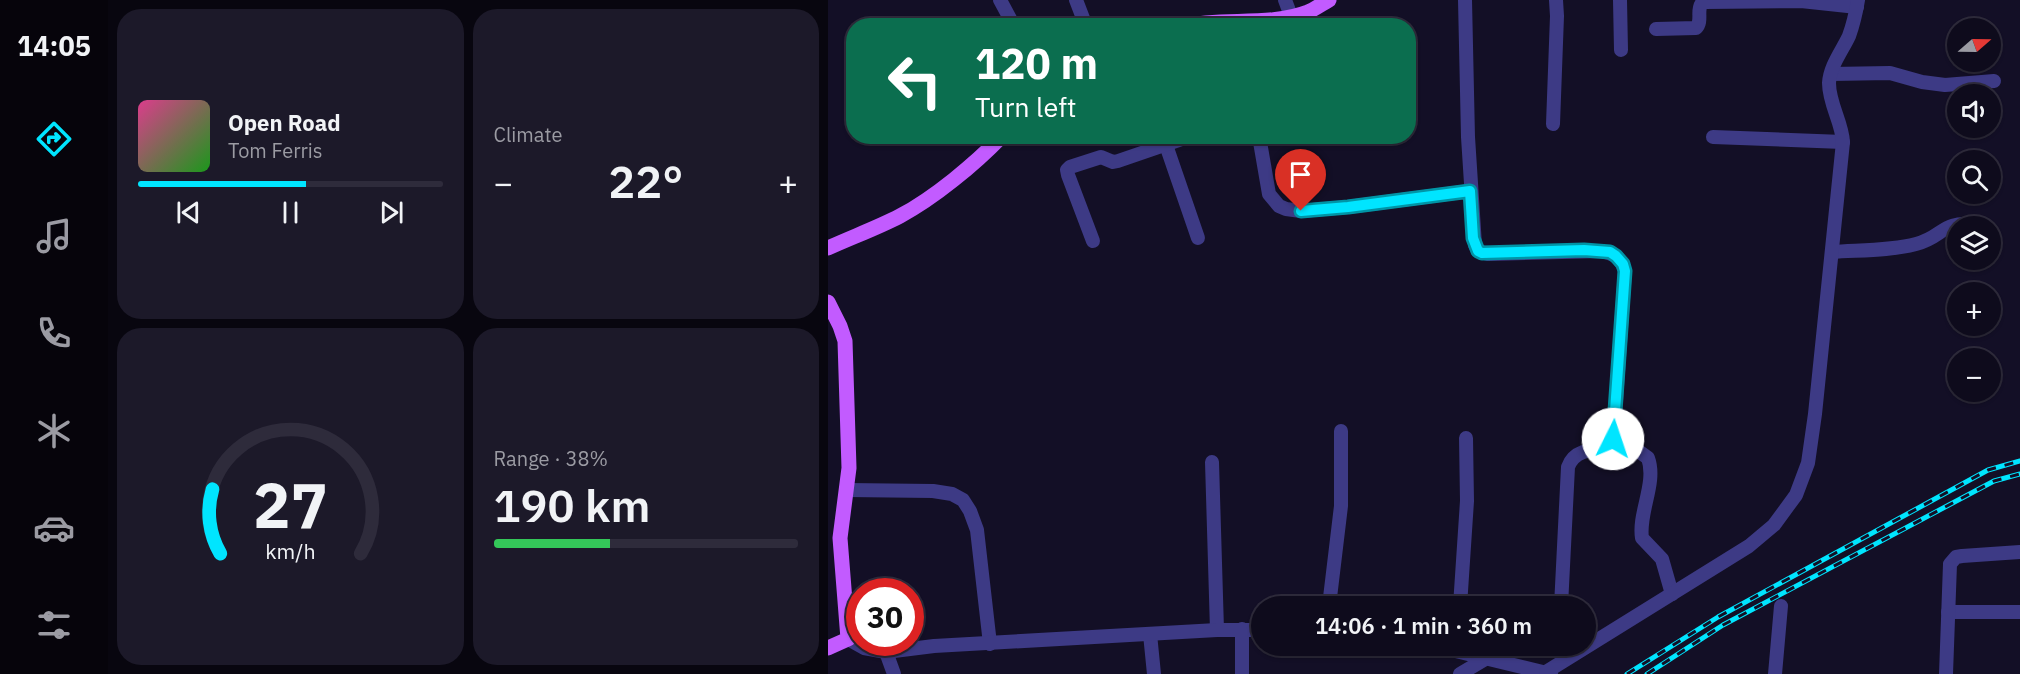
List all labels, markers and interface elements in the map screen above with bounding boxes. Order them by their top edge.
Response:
north arrow [1947,18,2001,72]
map controls [1947,18,2001,402]
text: 14:05 [17,28,91,63]
text: 120 m [975,36,1098,91]
icon: left [876,42,954,120]
button: sound [1947,84,2001,138]
text: Turn left [975,89,1076,124]
text: Open Road [228,108,341,137]
icon: directions [33,118,75,160]
text: Climate [494,121,562,148]
text: Tom Ferris [228,137,323,164]
pin [1275,149,1326,211]
button: search [1947,150,2001,204]
text: 22° [608,152,683,210]
icon: arrive [1284,158,1317,191]
text: − [494,161,513,204]
text: + [778,161,798,204]
icon: previous [172,196,205,229]
icon: pause [274,196,307,229]
icon: next [375,196,408,229]
icon: music [33,215,75,257]
button: layers [1947,216,2001,270]
button: + [1947,282,2001,336]
icon: phone [33,312,75,354]
button: − [1947,348,2001,402]
position arrow [1581,407,1645,471]
icon: climate [33,410,75,452]
text: Range · 38% [494,445,608,472]
text: 27 [253,464,328,545]
text: 190 km [494,476,650,534]
icon: car [33,507,75,549]
text: km/h [265,537,315,565]
speed limit sign: 30 [846,578,924,656]
icon: filters [33,604,75,646]
text: 14:06 · 1 min · 360 m [1315,611,1532,640]

